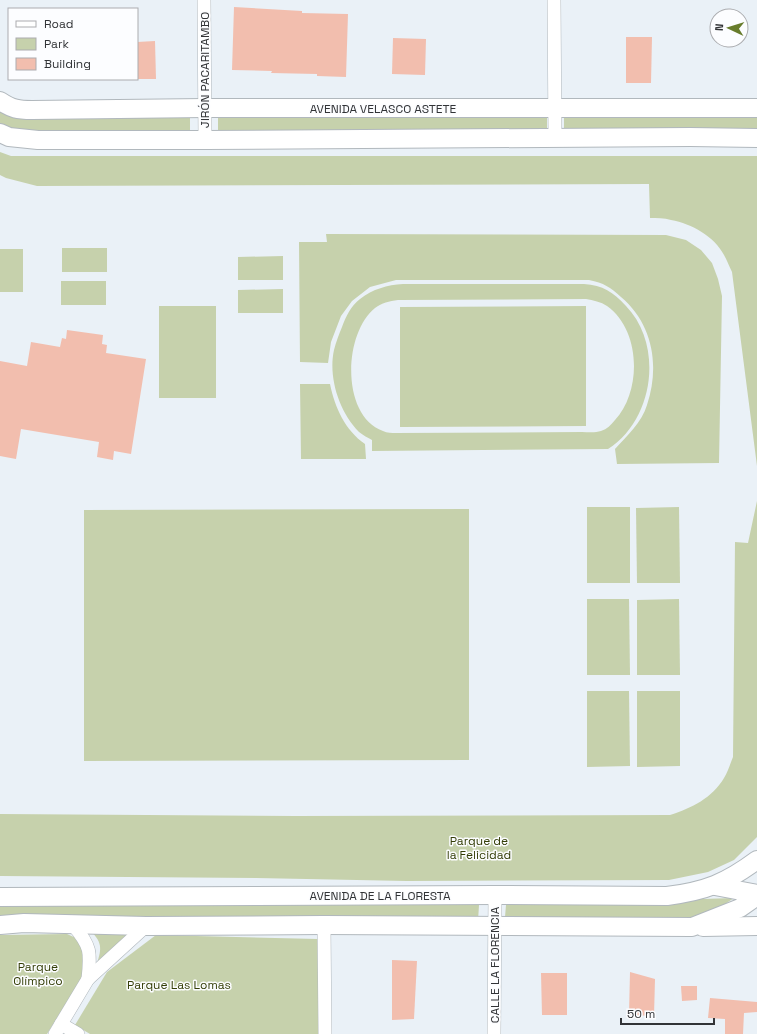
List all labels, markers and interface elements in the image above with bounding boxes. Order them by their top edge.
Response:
legend [8,8,138,80]
north arrow [709,8,749,48]
street label: JIRÓN PACARITAMBO [197,12,213,128]
text: Road [44,16,73,32]
text: N [712,23,726,31]
text: Park [44,36,69,52]
text: Building [44,56,91,72]
street label: AVENIDA VELASCO ASTETE [310,101,457,117]
park label: Parque de la Felicidad [447,833,511,863]
street label: AVENIDA DE LA FLORESTA [309,888,451,904]
street label: CALLE LA FLORENCIA [487,906,503,1023]
park label: Parque Olímpico [13,959,63,989]
park label: Parque Las Lomas [127,977,231,993]
scale bar [621,1000,714,1026]
text: 50 m [627,1006,655,1022]

